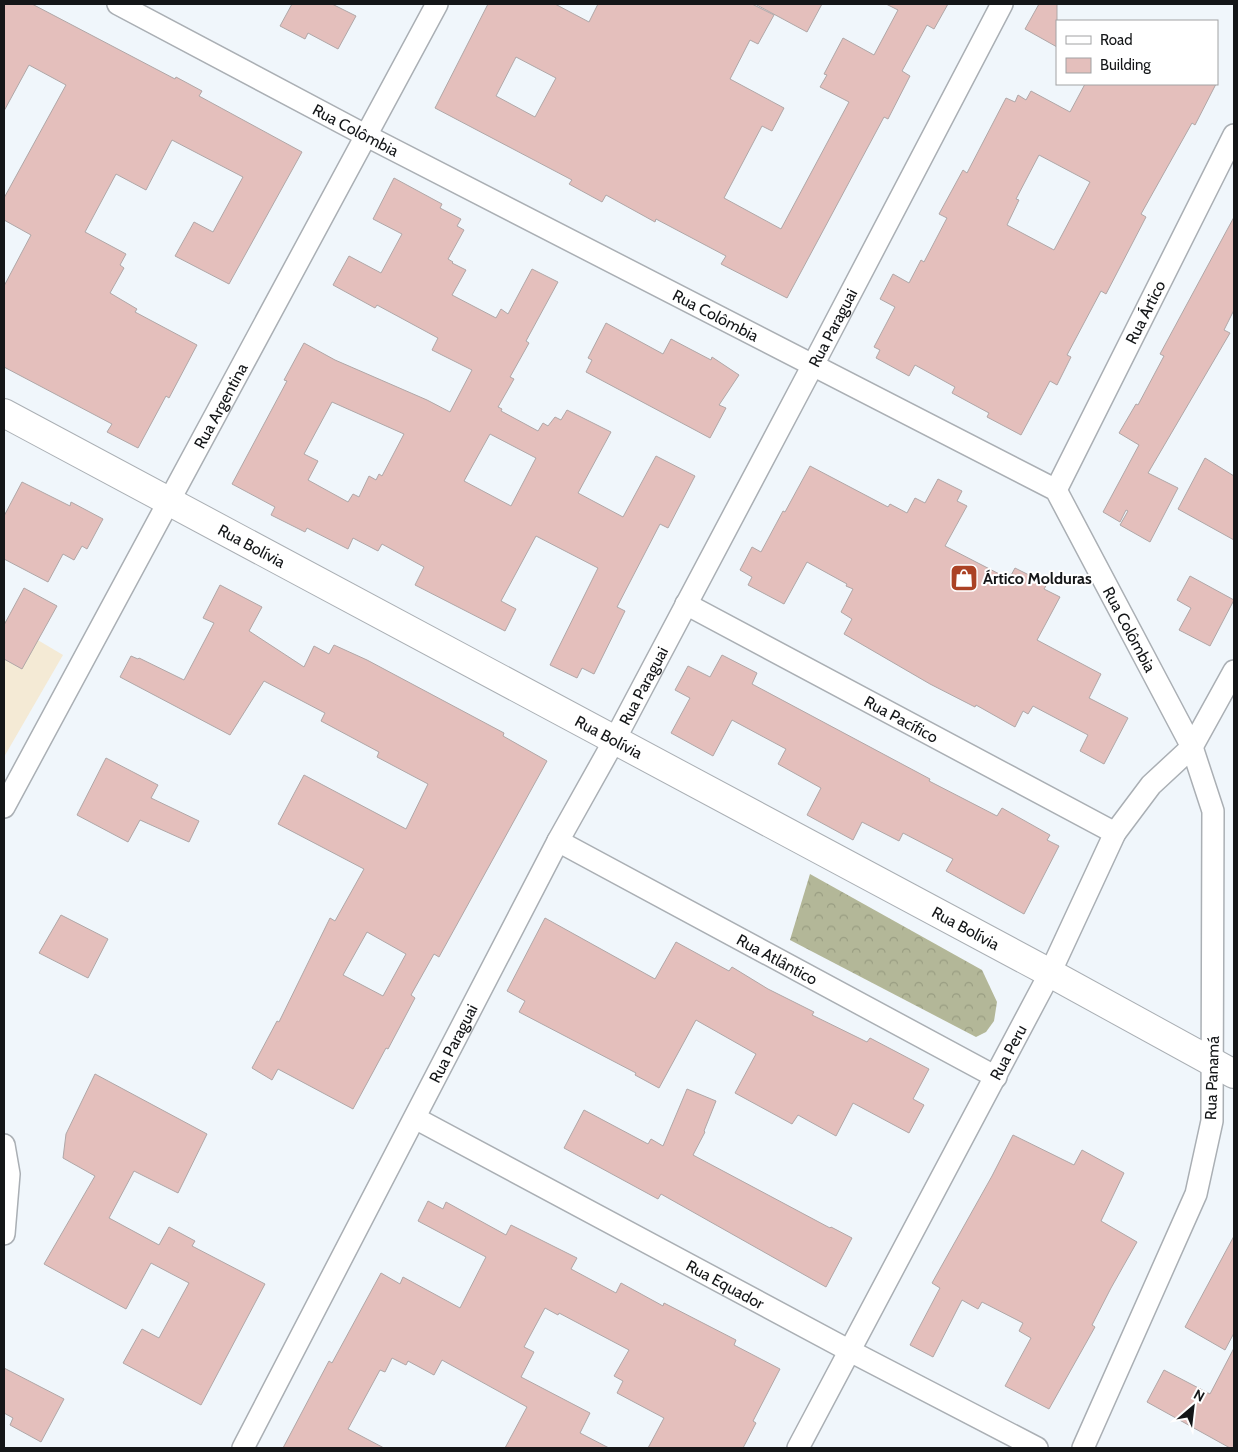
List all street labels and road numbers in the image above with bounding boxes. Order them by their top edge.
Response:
street label: Rua Colômbia [310,100,402,160]
street label: Rua Ártico [1121,277,1169,347]
street label: Rua Colômbia [670,285,762,345]
street label: Rua Paraguai [804,285,861,370]
street label: Rua Argentina [190,359,251,452]
street label: Rua Bolívia [215,520,289,572]
street label: Rua Colômbia [1099,583,1160,676]
street label: Rua Paraguai [615,643,672,728]
street label: Rua Pacífico [861,691,942,746]
street label: Rua Bolívia [572,711,646,763]
street label: Rua Bolívia [929,902,1003,954]
street label: Rua Atlântico [733,930,821,989]
street label: Rua Paraguai [425,1001,481,1086]
street label: Rua Peru [986,1021,1030,1083]
street label: Rua Panamá [1201,1035,1223,1120]
street label: Rua Equador [683,1256,768,1313]

